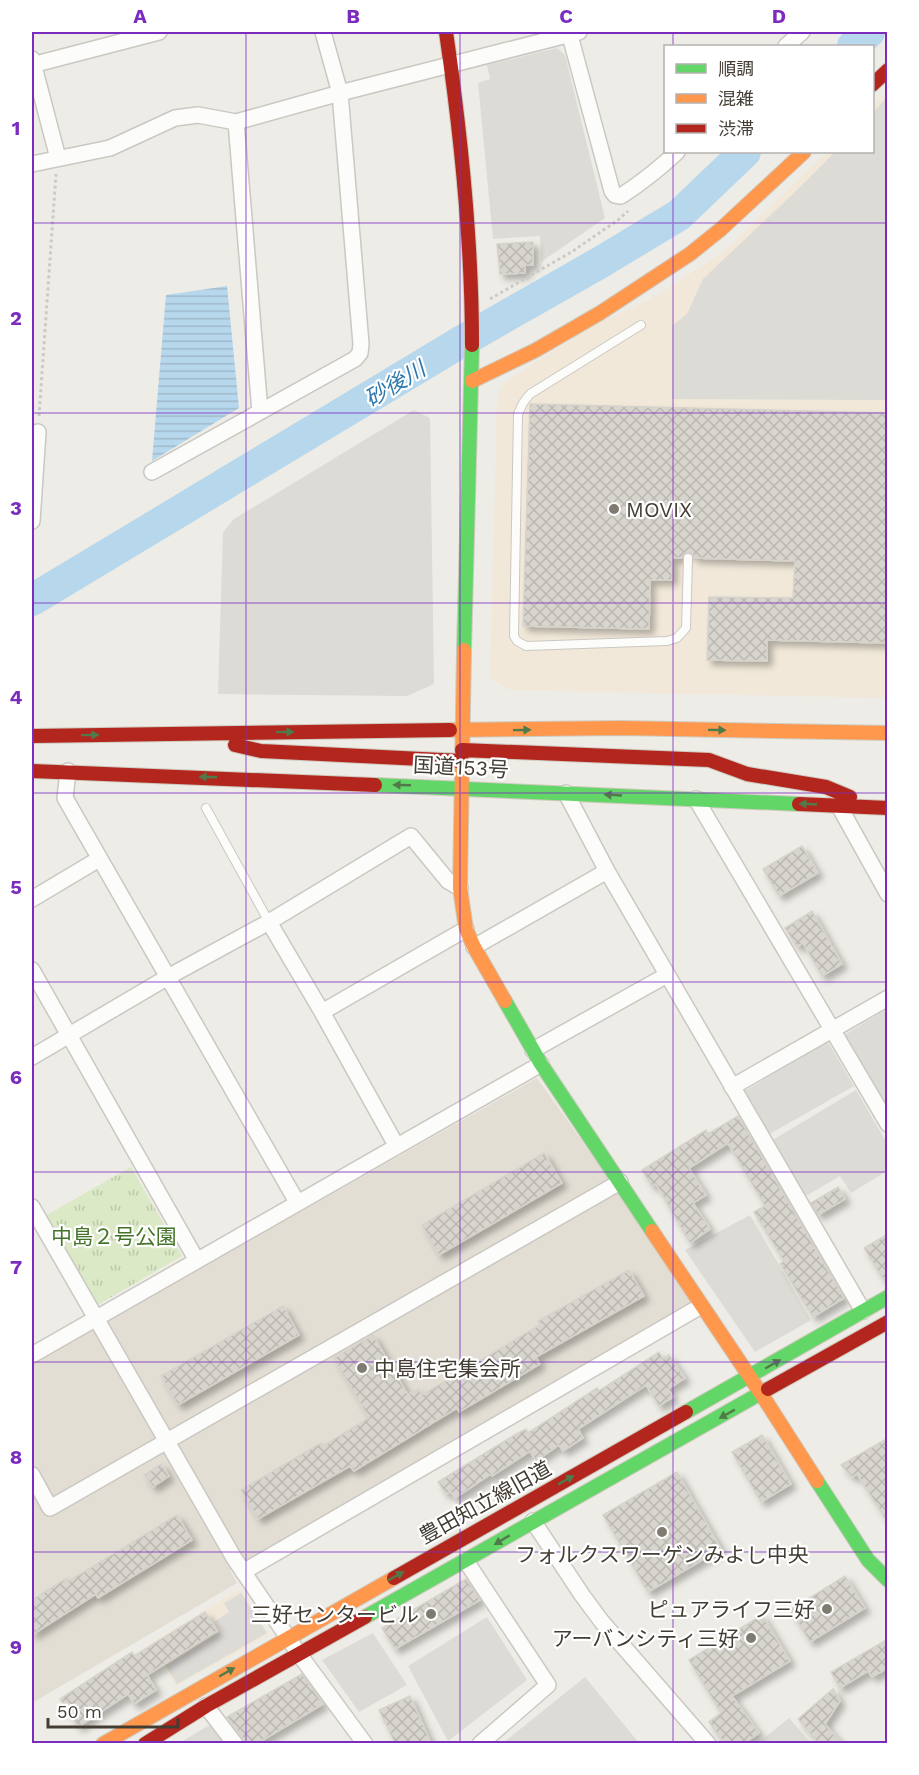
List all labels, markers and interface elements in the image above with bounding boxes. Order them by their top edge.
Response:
text: A [133,4,147,28]
text: B [346,4,360,28]
text: C [559,4,573,28]
text: D [772,4,786,28]
legend [664,45,874,153]
text: 順調 [718,58,754,79]
text: 混雑 [718,88,754,109]
text: 1 [12,116,20,140]
text: 渋滞 [718,118,754,139]
text: 2 [10,306,22,330]
water label: 砂後川 [360,355,431,412]
text: 3 [10,496,22,520]
place label: MOVIX [626,497,692,522]
marker: MOVIX [607,502,621,516]
text: 4 [10,685,23,709]
one-way arrow [513,725,532,734]
one-way arrow [707,725,726,735]
one-way arrow [275,727,294,737]
one-way arrow [80,731,99,740]
street label: 国道153号 [413,752,509,782]
one-way arrow [198,772,217,782]
one-way arrow [393,781,412,790]
one-way arrow [604,791,623,800]
one-way arrow [799,800,818,809]
text: 5 [10,875,22,899]
text: 6 [10,1065,22,1089]
park label: 中島２号公園 [51,1224,177,1249]
text: 7 [10,1255,22,1279]
place label: 中島住宅集会所 [374,1356,521,1381]
one-way arrow [764,1359,781,1369]
marker: 中島住宅集会所 [355,1361,369,1375]
one-way arrow [719,1409,736,1419]
text: 8 [10,1445,22,1469]
street label: 豊田知立線旧道 [415,1455,555,1549]
one-way arrow [558,1475,574,1486]
marker: フォルクスワーゲンみよし中央 [655,1525,669,1539]
one-way arrow [494,1534,510,1545]
place label: フォルクスワーゲンみよし中央 [515,1542,809,1567]
one-way arrow [388,1571,405,1581]
place label: ピュアライフ三好 [647,1597,815,1622]
place label: 三好センタービル [251,1602,419,1627]
marker: ピュアライフ三好 [820,1602,834,1616]
marker: 三好センタービル [424,1607,438,1621]
place label: アーバンシティ三好 [552,1626,739,1651]
marker: アーバンシティ三好 [744,1631,758,1645]
text: 9 [10,1635,22,1659]
one-way arrow [219,1667,235,1678]
scale bar [48,1691,178,1729]
text: 50 m [57,1701,102,1722]

